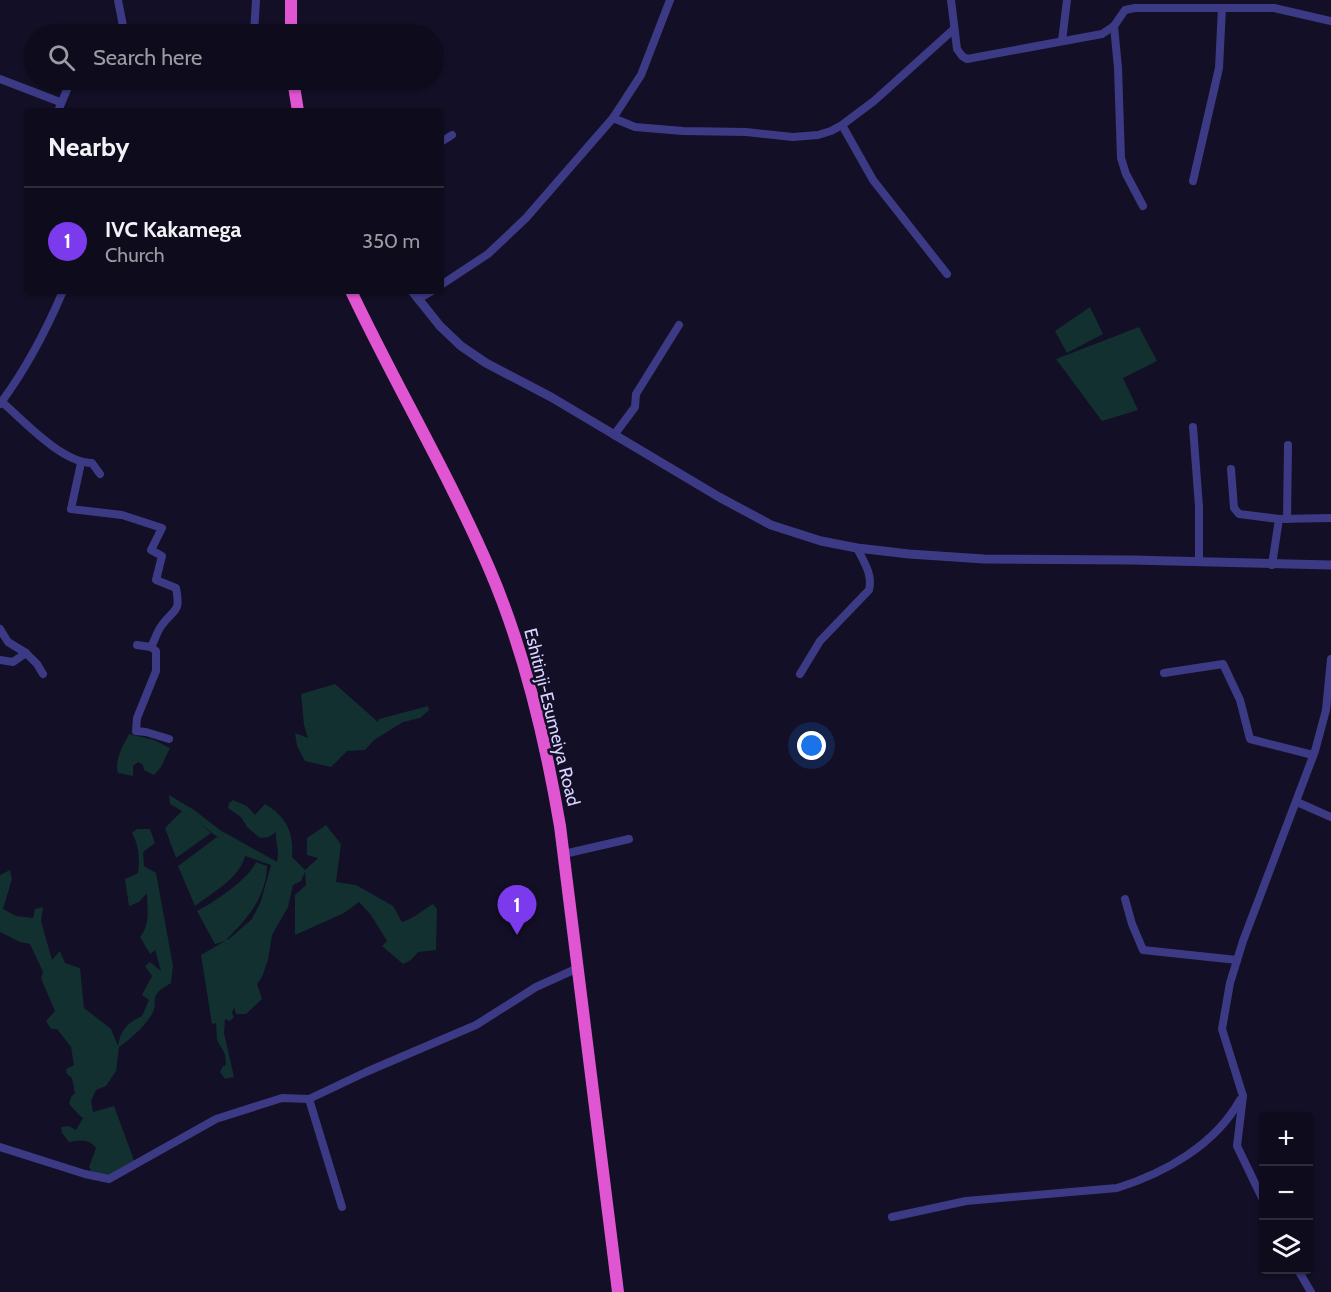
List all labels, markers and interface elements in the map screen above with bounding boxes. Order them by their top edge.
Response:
search box [24,24,444,90]
icon: search [45,41,78,74]
text: Search here [93,44,202,71]
text: Nearby [48,131,129,163]
text: IVC Kakamega [105,216,242,243]
text: 1 [64,229,71,253]
text: 350 m [362,229,420,253]
text: Church [105,243,165,267]
street label: Eshitinji-Esumeiya Road [519,626,585,808]
your location [797,731,826,760]
pin: 1 [498,886,536,935]
map controls [1259,1112,1313,1274]
button: + [1259,1112,1313,1166]
button: − [1259,1166,1313,1220]
button: layers [1259,1220,1313,1274]

